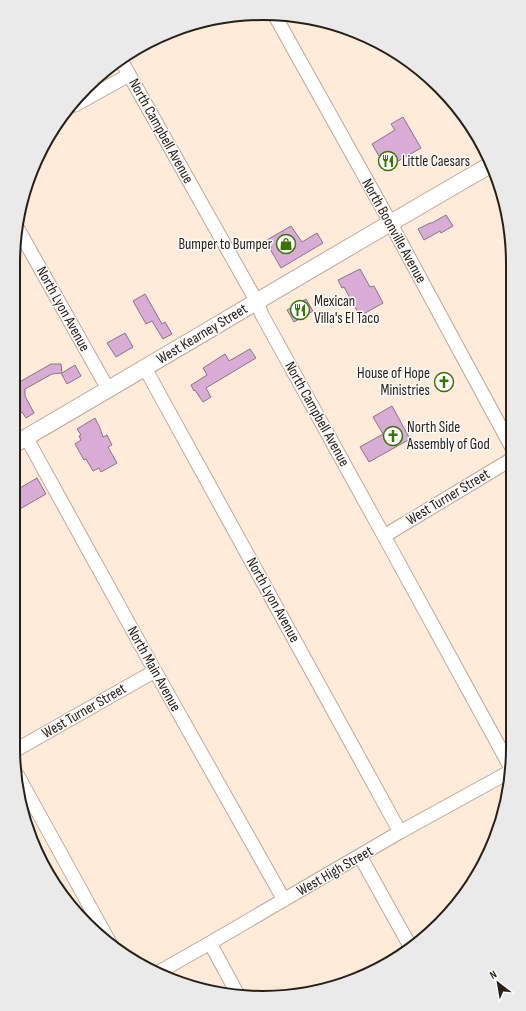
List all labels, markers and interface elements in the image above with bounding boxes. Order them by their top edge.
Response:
street label: North Campbell Avenue [124,75,198,187]
restaurant icon: Little Caesars [377,150,399,172]
place label: Little Caesars [402,152,470,171]
street label: North Boonville Avenue [357,175,431,287]
shop icon: Bumper to Bumper [275,233,297,255]
place label: Bumper to Bumper [178,235,273,254]
street label: North Lyon Avenue [32,263,94,355]
place label: Mexican Villa's El Taco [314,292,379,328]
street label: West Kearney Street [153,299,251,369]
restaurant icon: Mexican Villa's El Taco [289,299,311,321]
street label: North Campbell Avenue [280,358,354,470]
place label: House of Hope Ministries [357,364,430,400]
church icon: House of Hope Ministries [433,371,455,393]
place label: North Side Assembly of God [406,418,490,454]
church icon: North Side Assembly of God [382,425,404,447]
street label: West Turner Street [403,464,494,529]
street label: North Lyon Avenue [242,554,304,646]
street label: North Main Avenue [123,623,185,715]
street label: West Turner Street [38,679,130,743]
street label: West High Street [294,841,377,900]
north arrow [478,963,518,1003]
text: N [487,968,499,982]

